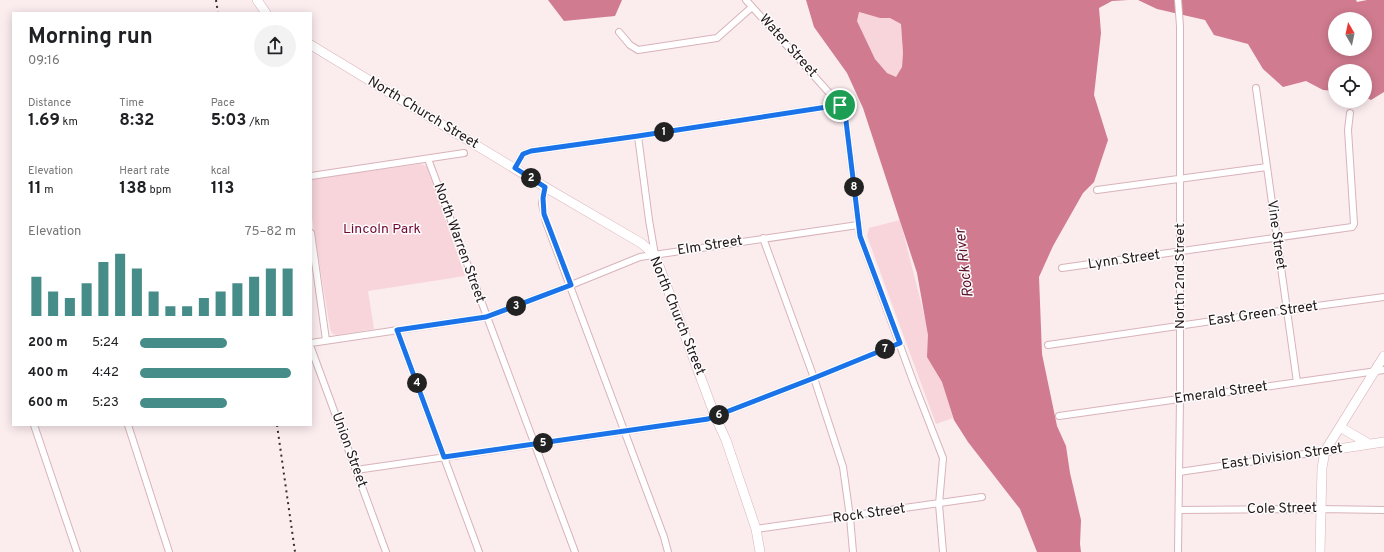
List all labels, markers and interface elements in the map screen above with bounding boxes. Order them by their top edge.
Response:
street label: Water Street [755,11,821,81]
north arrow [1328,12,1372,56]
map controls [1328,12,1372,108]
text: Morning run [28,24,153,51]
button: share [254,25,296,67]
text: 09:16 [28,53,60,69]
button: locate [1328,64,1372,108]
street label: North Church Street [365,73,481,153]
pin [823,88,857,122]
icon: arrive [829,94,851,116]
text: Distance [28,96,71,110]
text: Time [119,96,144,110]
text: Pace [211,96,235,110]
text: 1.69 [28,110,60,132]
text: 8:32 [119,110,154,132]
text: 5:03 [211,110,247,132]
text: km [60,115,78,129]
text: /km [247,115,270,129]
pin: 1 [654,122,674,142]
text: 1 [662,125,666,139]
text: Elevation [28,164,73,178]
text: Heart rate [119,164,170,178]
text: kcal [211,164,230,178]
pin: 2 [521,168,541,188]
text: 2 [528,171,534,185]
pin: 8 [844,177,864,197]
text: 11 [28,178,42,200]
text: 138 [119,178,147,200]
text: 113 [211,178,234,200]
text: 8 [851,180,857,194]
street label: North Warren Street [429,181,489,305]
text: m [42,183,54,197]
text: bpm [147,183,171,197]
street label: Vine Street [1263,199,1289,271]
park label: Lincoln Park [343,221,421,238]
street label: North 2nd Street [1172,223,1189,329]
text: Elevation [28,224,81,240]
text: 75–82 m [245,224,296,240]
water label: Rock River [951,226,979,299]
street label: Elm Street [676,232,744,260]
street label: Lynn Street [1087,247,1161,273]
street label: North Church Street [645,254,709,378]
pin: 3 [506,296,526,316]
street label: East Green Street [1207,298,1319,330]
text: 3 [513,299,519,313]
text: 200 m [28,335,68,351]
text: 5:24 [92,335,119,351]
pin: 7 [875,339,895,359]
text: 7 [882,342,888,356]
text: 400 m [28,365,68,381]
text: 4:42 [92,365,119,381]
pin: 4 [407,373,427,393]
text: 4 [413,376,421,390]
street label: Emerald Street [1173,378,1269,408]
text: 600 m [28,395,68,411]
text: 5:23 [92,395,119,411]
pin: 6 [709,405,729,425]
text: 6 [716,408,722,422]
street label: Union Street [328,410,370,490]
pin: 5 [533,433,553,453]
text: 5 [540,436,546,450]
street label: East Division Street [1220,440,1344,474]
street label: Rock Street [832,500,906,528]
street label: Cole Street [1247,500,1317,518]

